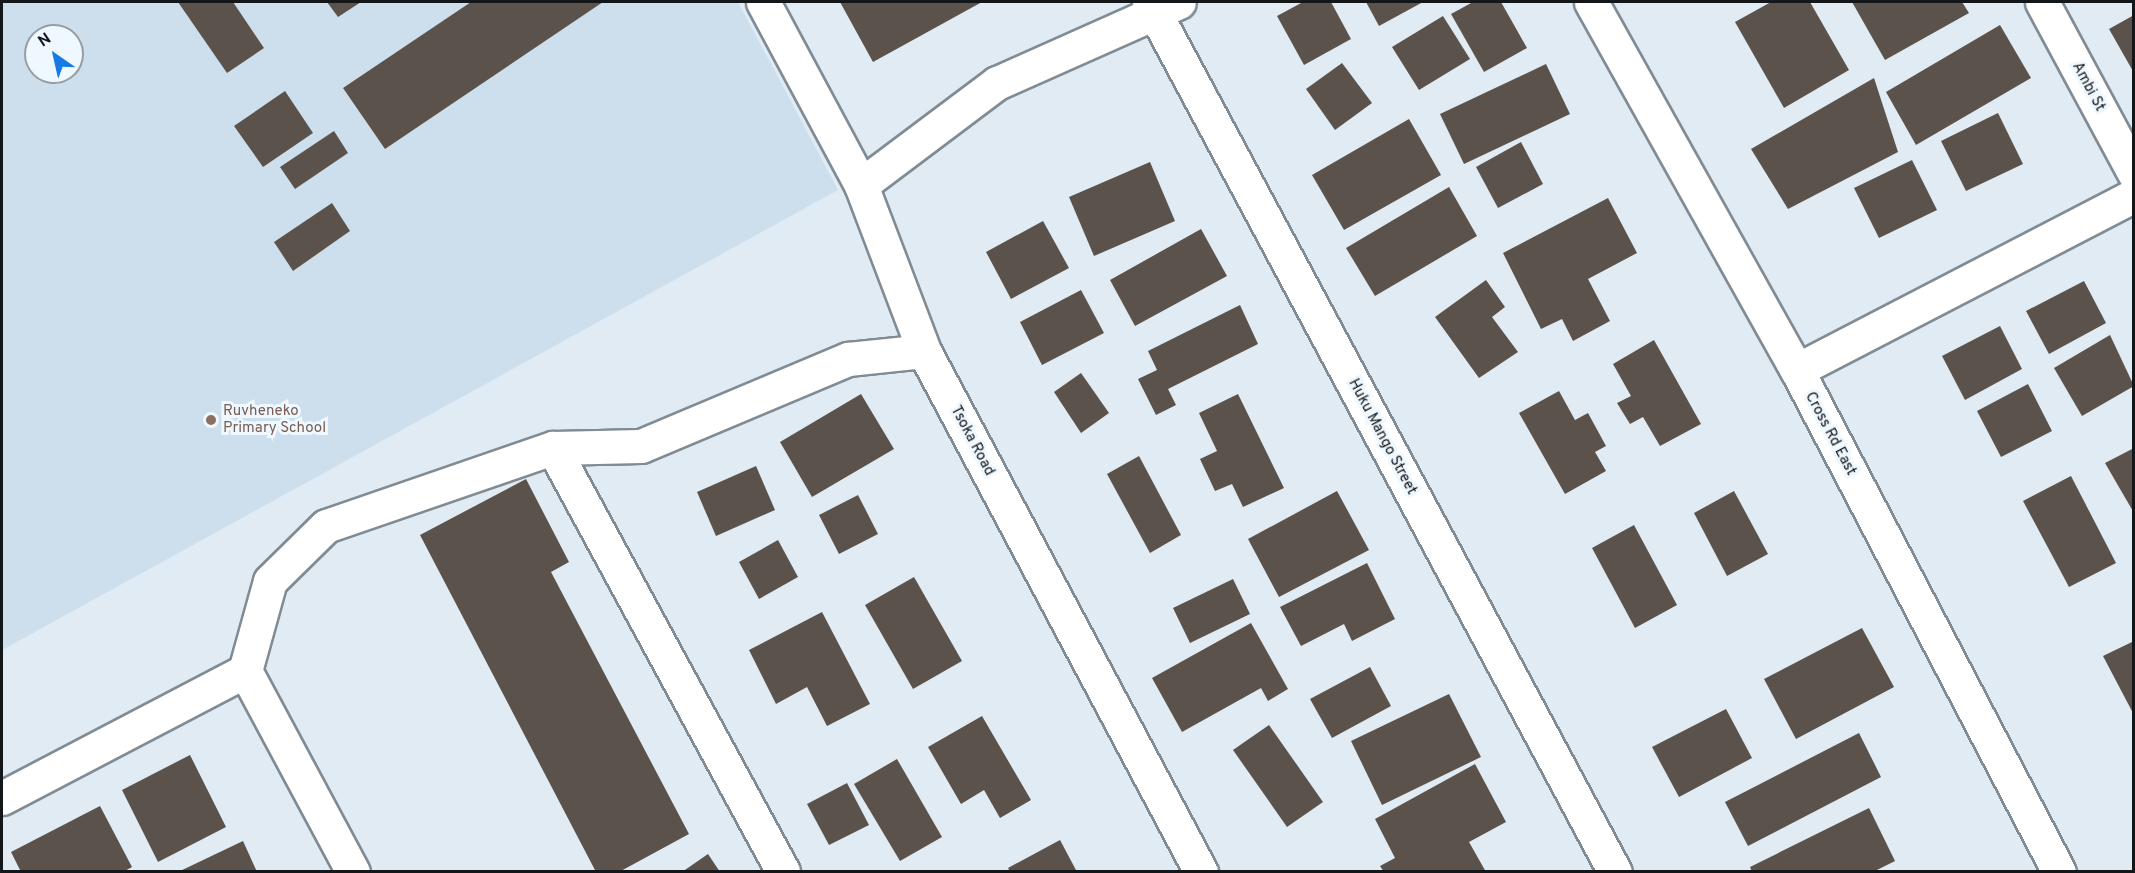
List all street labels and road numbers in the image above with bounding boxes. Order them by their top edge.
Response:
street label: Ambi St [2068,59,2108,115]
street label: Huku Mango Street [1344,376,1420,498]
street label: Cross Rd East [1800,389,1860,479]
street label: Tsoka Road [946,403,998,479]

